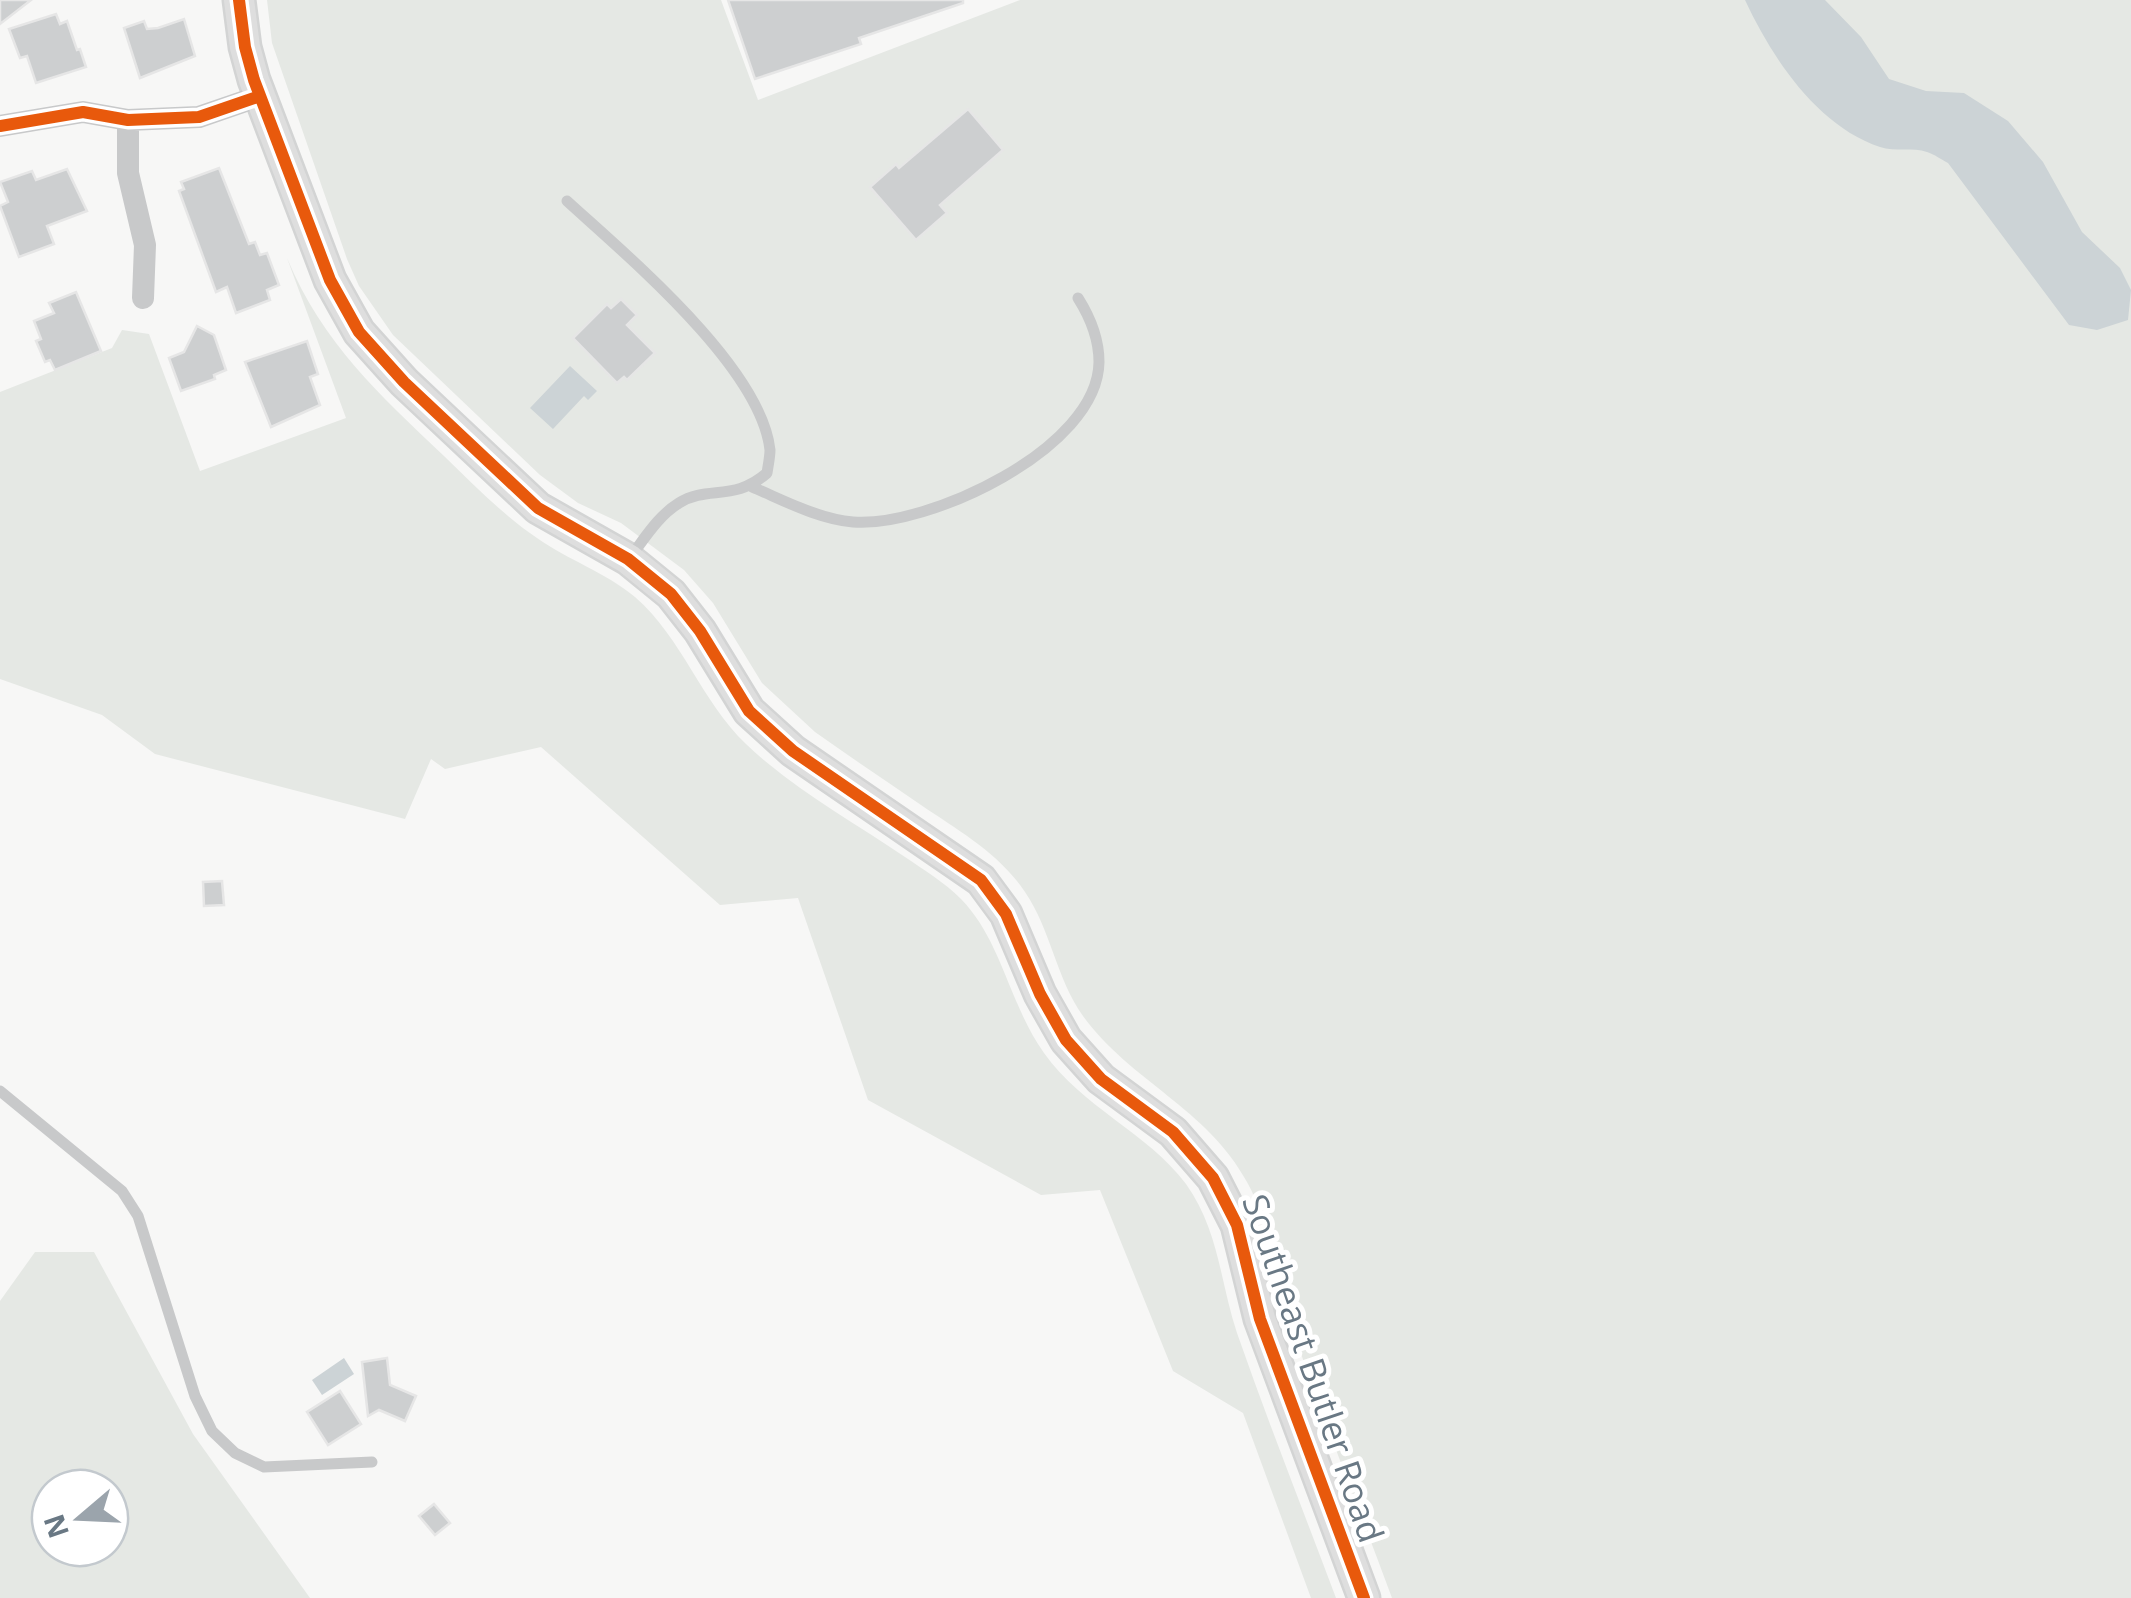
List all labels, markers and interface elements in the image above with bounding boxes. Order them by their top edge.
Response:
street label: Southeast Butler Road [1232,1188,1396,1548]
north arrow [30,1468,130,1568]
text: N [34,1510,77,1543]

